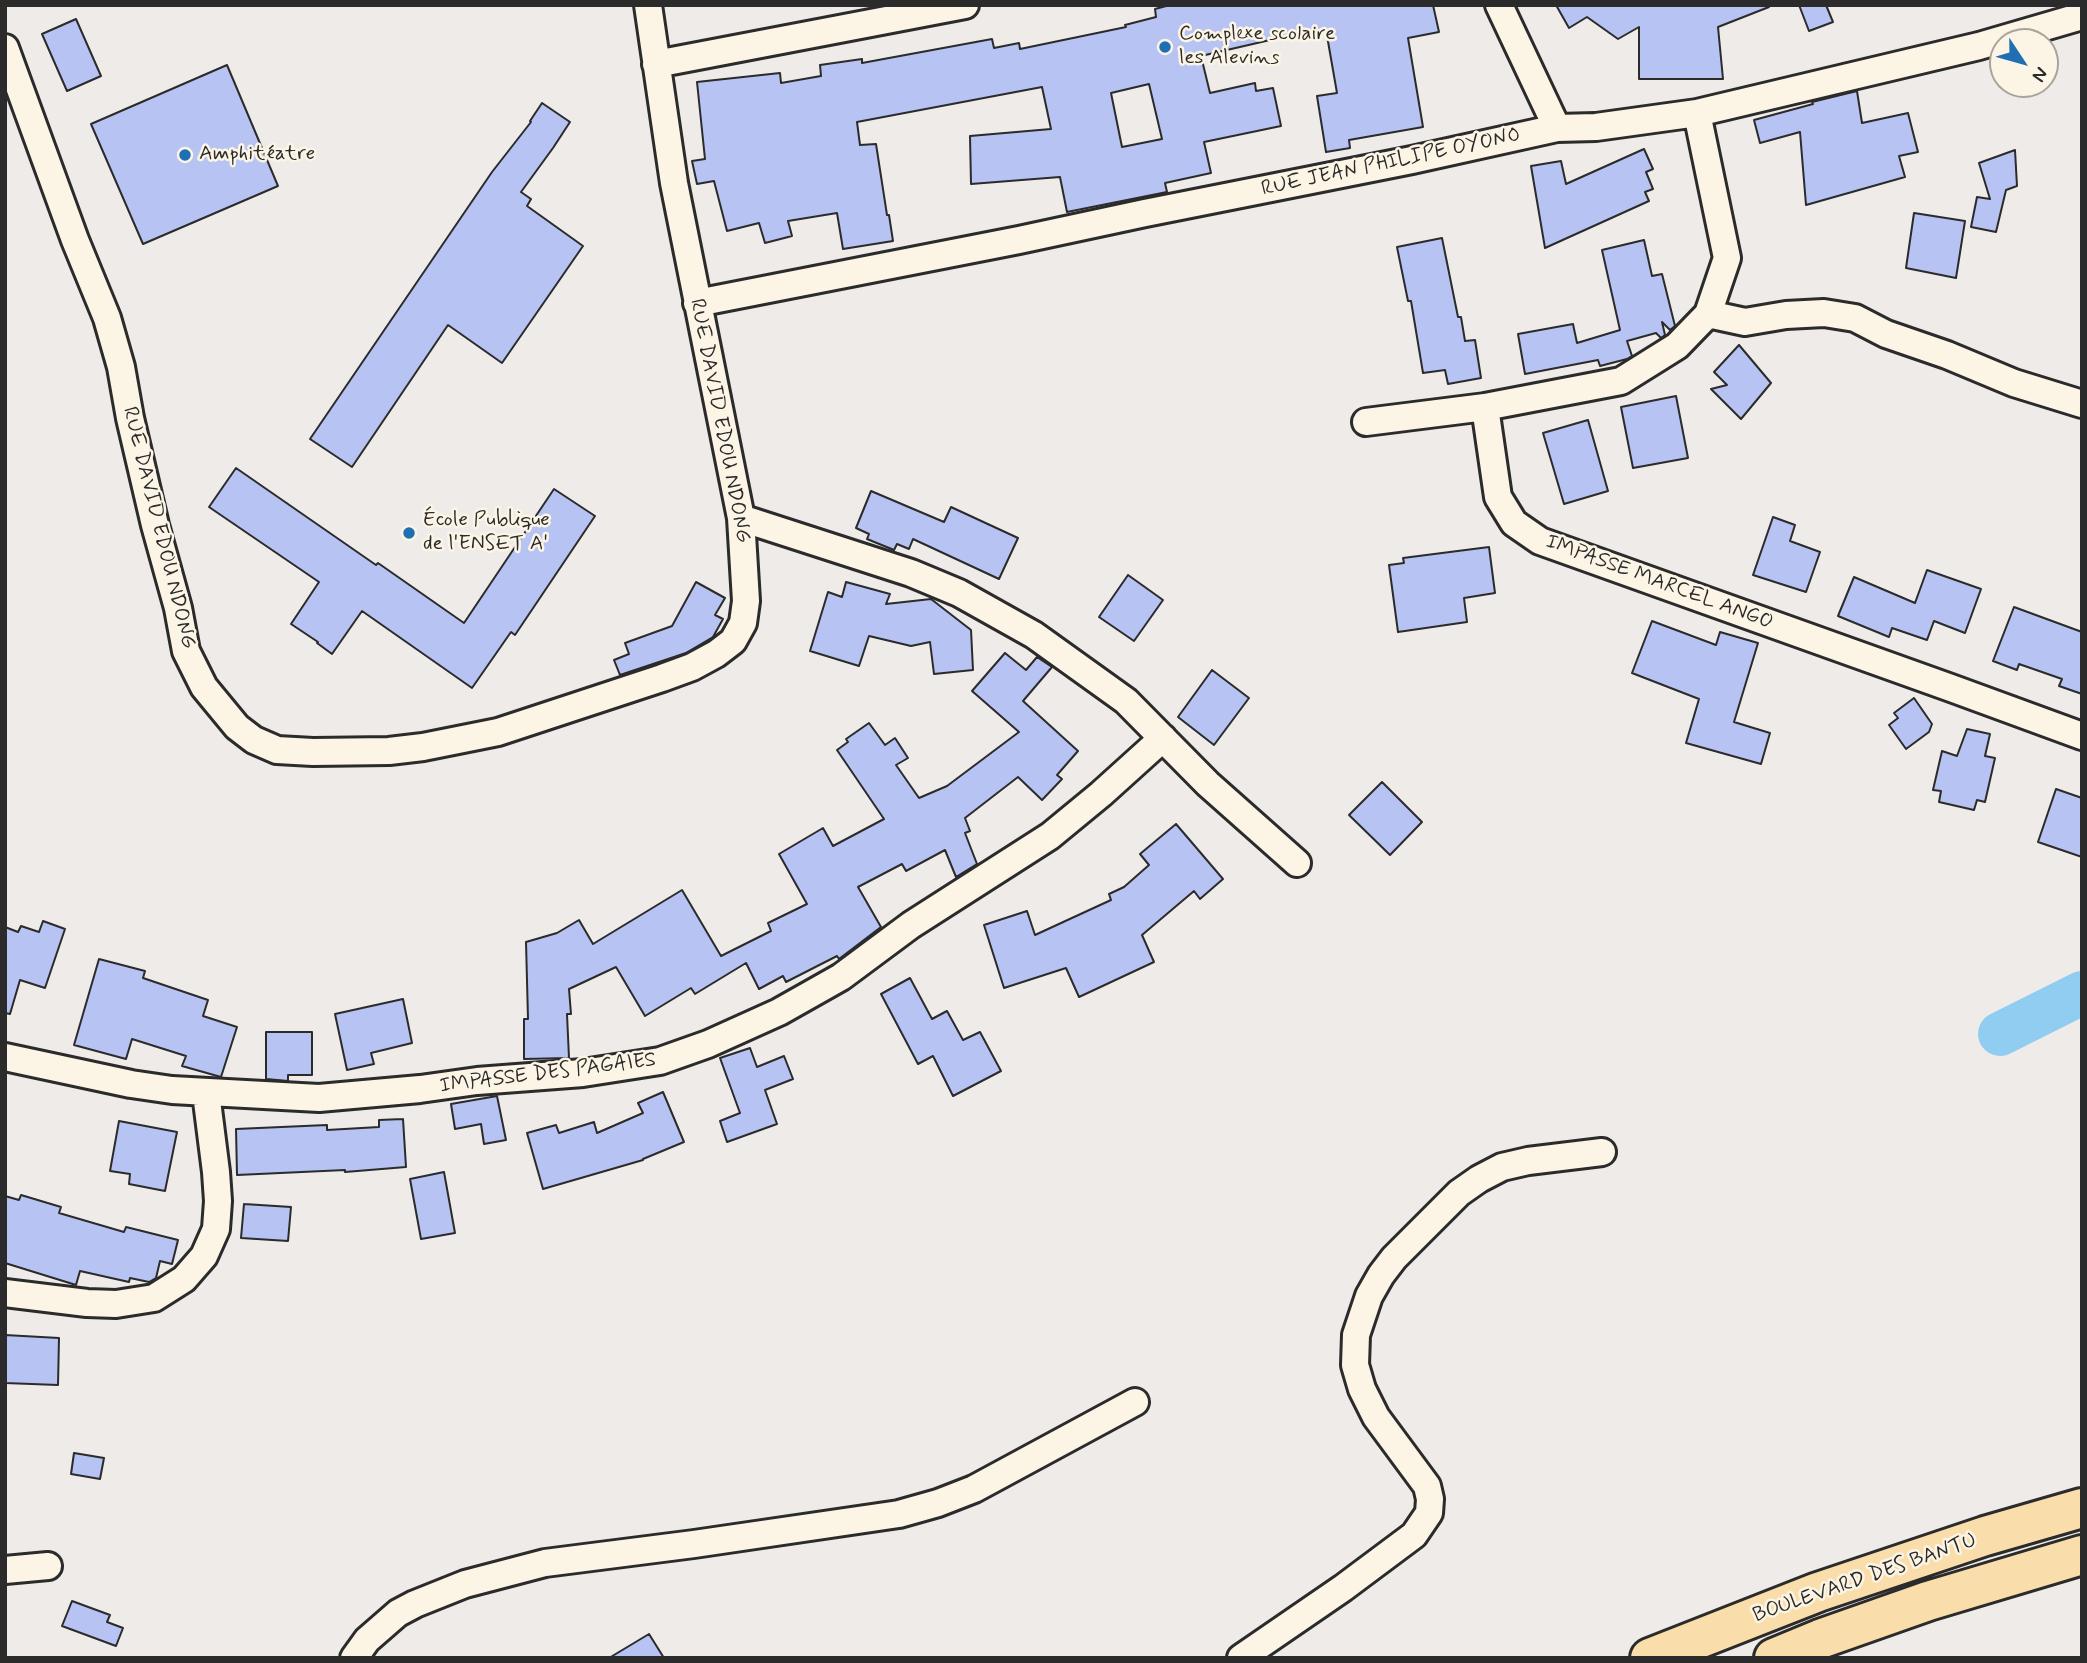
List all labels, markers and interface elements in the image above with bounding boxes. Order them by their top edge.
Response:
place label: Complexe scolaire les Alevins [1179,22,1335,72]
north arrow [1989,28,2059,98]
marker: Complexe scolaire les Alevins [1157,39,1173,55]
text: N [2026,62,2054,87]
street label: RUE JEAN PHILIPE OYONO [1259,123,1523,203]
place label: Amphitéatre [199,142,315,168]
marker: Amphitéatre [177,147,193,163]
street label: RUE DAVID EDOU NDONG [683,297,755,545]
street label: RUE DAVID EDOU NDONG [116,405,200,651]
place label: École Publique de l'ENSET A' [423,508,550,558]
marker: École Publique de l'ENSET A' [401,525,417,541]
street label: IMPASSE MARCEL ANGO [1542,530,1776,636]
street label: IMPASSE DES PAGAIES [439,1048,657,1100]
street label: BOULEVARD DES BANTU [1750,1529,1980,1629]

